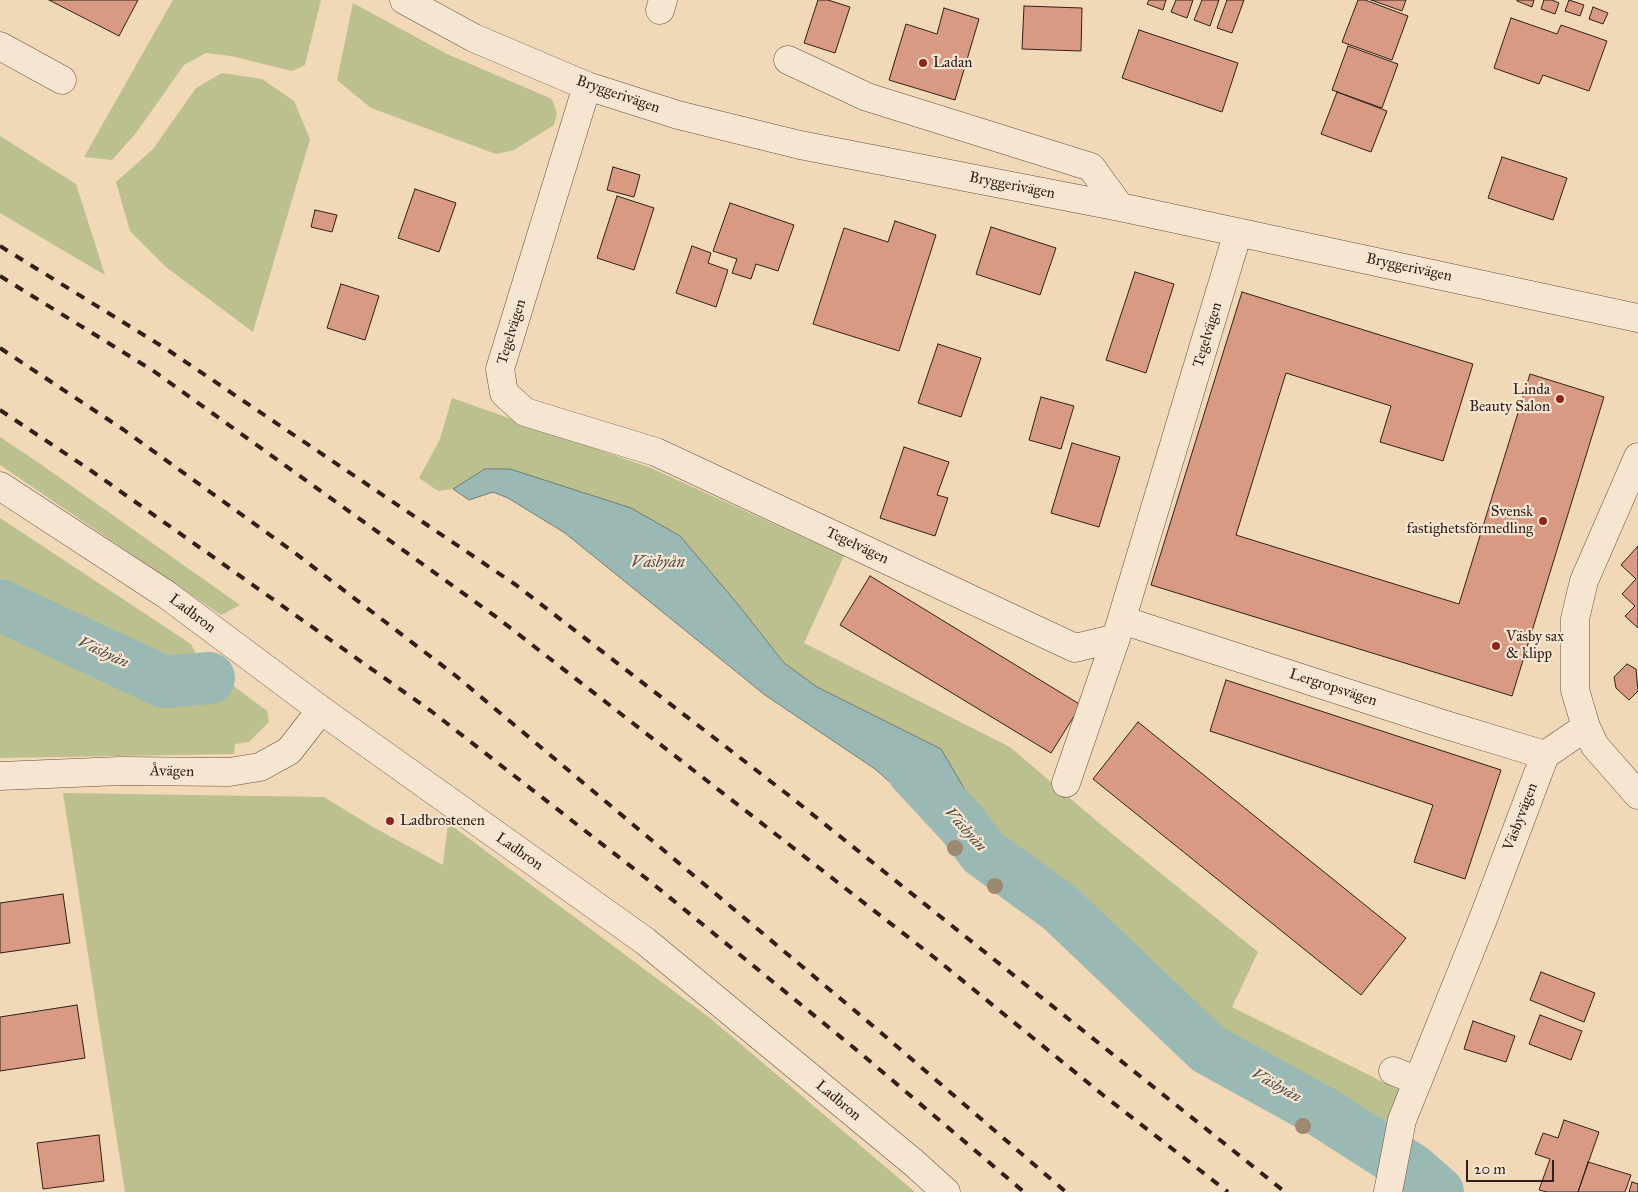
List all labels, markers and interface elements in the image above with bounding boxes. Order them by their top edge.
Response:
place label: Ladan [933,54,972,72]
marker: Ladan [917,57,929,69]
street label: Bryggerivägen [574,72,662,118]
street label: Bryggerivägen [967,169,1057,203]
street label: Bryggerivägen [1364,250,1454,286]
street label: Tegelvägen [494,297,530,367]
street label: Tegelvägen [1190,300,1226,370]
place label: Linda Beauty Salon [1469,381,1550,416]
marker: Linda Beauty Salon [1554,393,1566,405]
place label: Svensk fastighetsförmedling [1407,503,1533,538]
marker: Svensk fastighetsförmedling [1537,515,1549,527]
street label: Tegelvägen [823,524,891,568]
water label: Väsbyån [631,553,685,573]
street label: Ladbron [165,591,219,637]
place label: Väsby sax & klipp [1506,628,1564,663]
water label: Väsbyån [75,633,131,673]
marker: Väsby sax & klipp [1490,640,1502,652]
street label: Lergropsvägen [1287,665,1379,711]
street label: Åvägen [150,763,194,781]
street label: Väsbyvägen [1500,781,1542,853]
water label: Väsbyån [940,804,990,856]
place label: Ladbrostenen [400,812,485,830]
marker: Ladbrostenen [384,815,396,827]
street label: Ladbron [492,829,546,875]
water label: Väsbyån [1248,1065,1304,1107]
street label: Ladbron [812,1077,864,1125]
scale bar [1468,1150,1556,1182]
text: 20 m [1474,1160,1506,1178]

